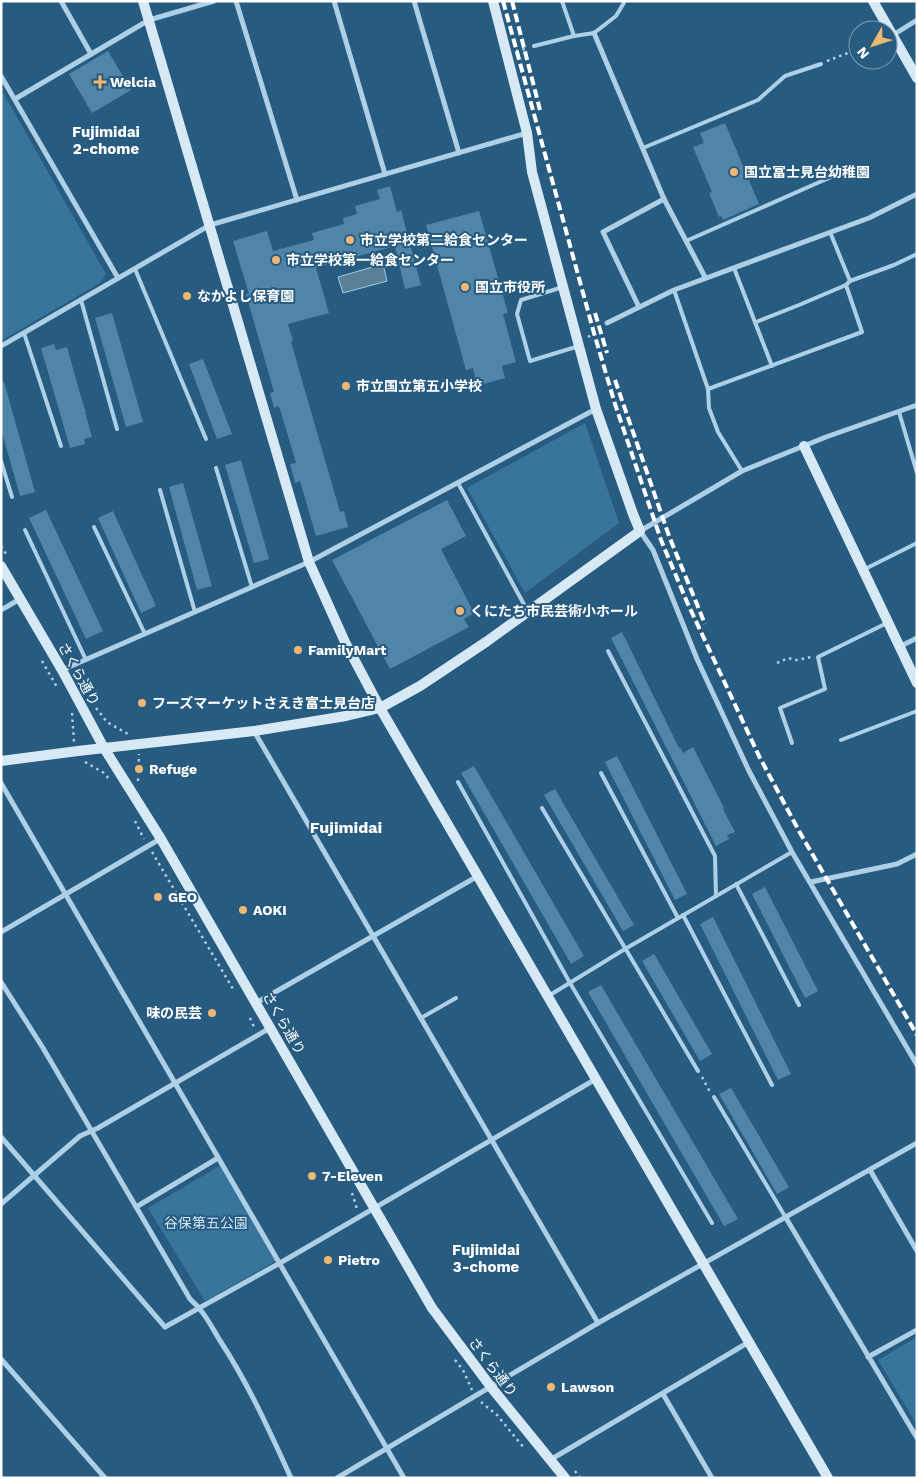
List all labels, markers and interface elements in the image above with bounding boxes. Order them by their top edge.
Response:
north arrow [848,20,898,70]
text: N [853,44,872,62]
place label: Welcia [110,74,157,90]
marker: Welcia [94,76,106,88]
district label: Fujimidai 2-chome [72,123,140,158]
place label: 国立冨士見台幼稚園 [744,164,870,180]
marker: 国立冨士見台幼稚園 [728,166,740,178]
place label: 市立学校第二給食センター [360,232,528,248]
marker: 市立学校第二給食センター [344,234,356,246]
place label: 市立学校第一給食センター [286,252,454,268]
marker: 市立学校第一給食センター [270,254,282,266]
place label: 国立市役所 [475,279,545,295]
marker: 国立市役所 [459,281,471,293]
place label: なかよし保育園 [197,288,294,304]
marker: なかよし保育園 [181,290,193,302]
place label: 市立国立第五小学校 [356,378,482,394]
marker: 市立国立第五小学校 [340,380,352,392]
place label: くにたち市民芸術小ホール [470,603,638,619]
marker: くにたち市民芸術小ホール [454,605,466,617]
street label: さくら通り [55,640,103,708]
place label: FamilyMart [308,642,386,658]
marker: FamilyMart [292,644,304,656]
place label: フーズマーケットさえき富士見台店 [152,695,375,711]
marker: フーズマーケットさえき富士見台店 [136,697,148,709]
place label: Refuge [149,761,197,777]
marker: Refuge [133,763,145,775]
district label: Fujimidai [310,818,382,837]
place label: GEO [168,889,197,905]
marker: GEO [152,891,164,903]
place label: AOKI [253,902,287,918]
marker: AOKI [237,904,249,916]
street label: さくら通り [260,989,308,1057]
place label: 味の民芸 [146,1005,202,1021]
marker: 味の民芸 [206,1007,218,1019]
place label: 7-Eleven [322,1168,383,1184]
marker: 7-Eleven [306,1170,318,1182]
park label: 谷保第五公園 [164,1215,248,1231]
district label: Fujimidai 3-chome [452,1241,520,1276]
place label: Pietro [338,1252,380,1268]
marker: Pietro [322,1254,334,1266]
street label: さくら通り [466,1334,520,1400]
place label: Lawson [561,1379,614,1395]
marker: Lawson [545,1381,557,1393]

